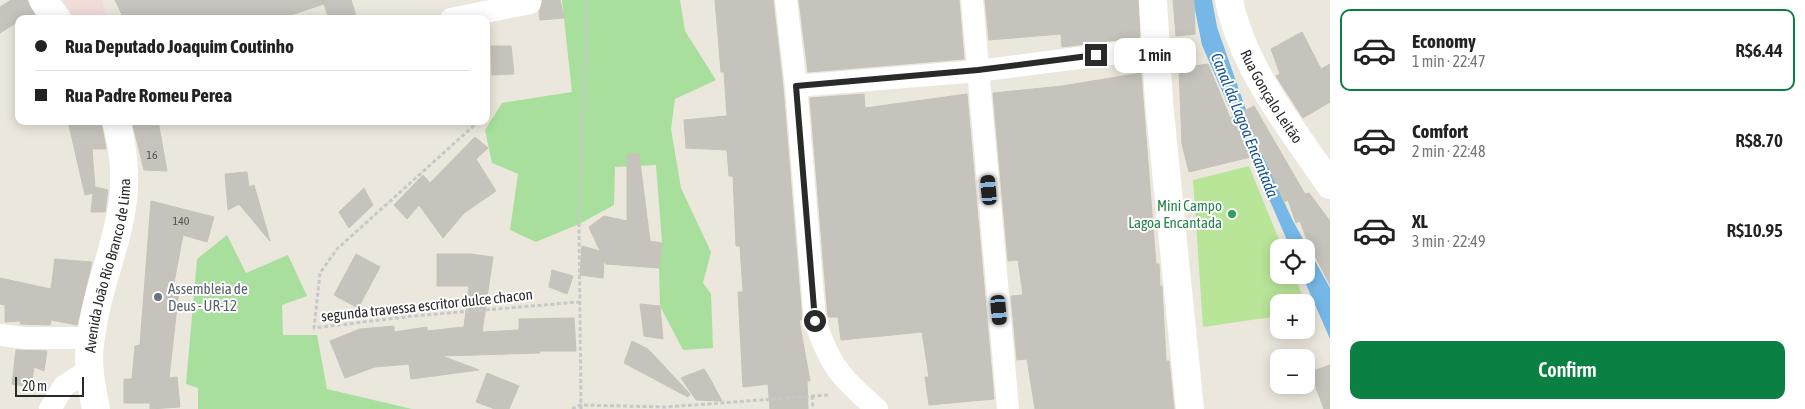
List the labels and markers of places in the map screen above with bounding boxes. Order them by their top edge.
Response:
place label: Mini Campo Lagoa Encantada [1128,197,1222,231]
marker: Mini Campo Lagoa Encantada [1226,208,1238,220]
place label: Assembleia de Deus - UR-12 [168,280,248,314]
marker: Assembleia de Deus - UR-12 [152,291,164,303]

